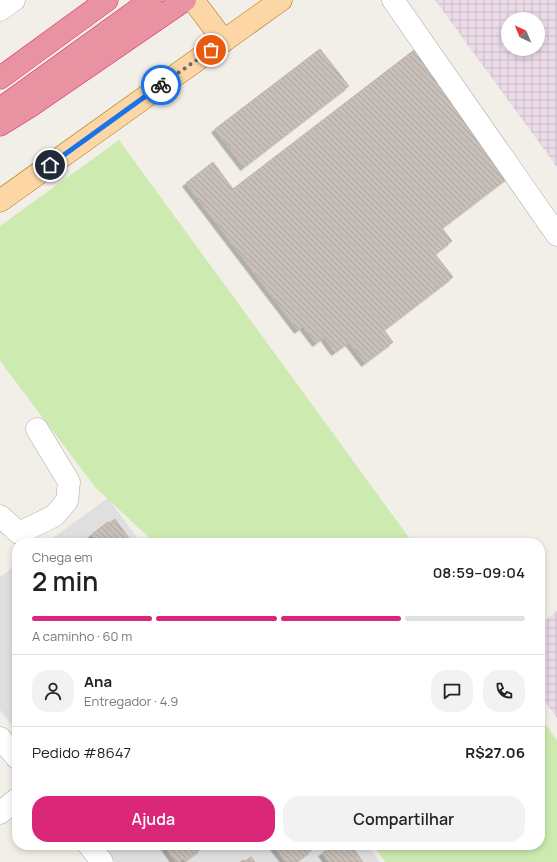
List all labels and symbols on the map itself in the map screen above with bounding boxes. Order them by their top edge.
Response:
north arrow [501,12,545,56]
pin [194,33,228,67]
courier [141,65,181,105]
pin [33,148,67,182]

